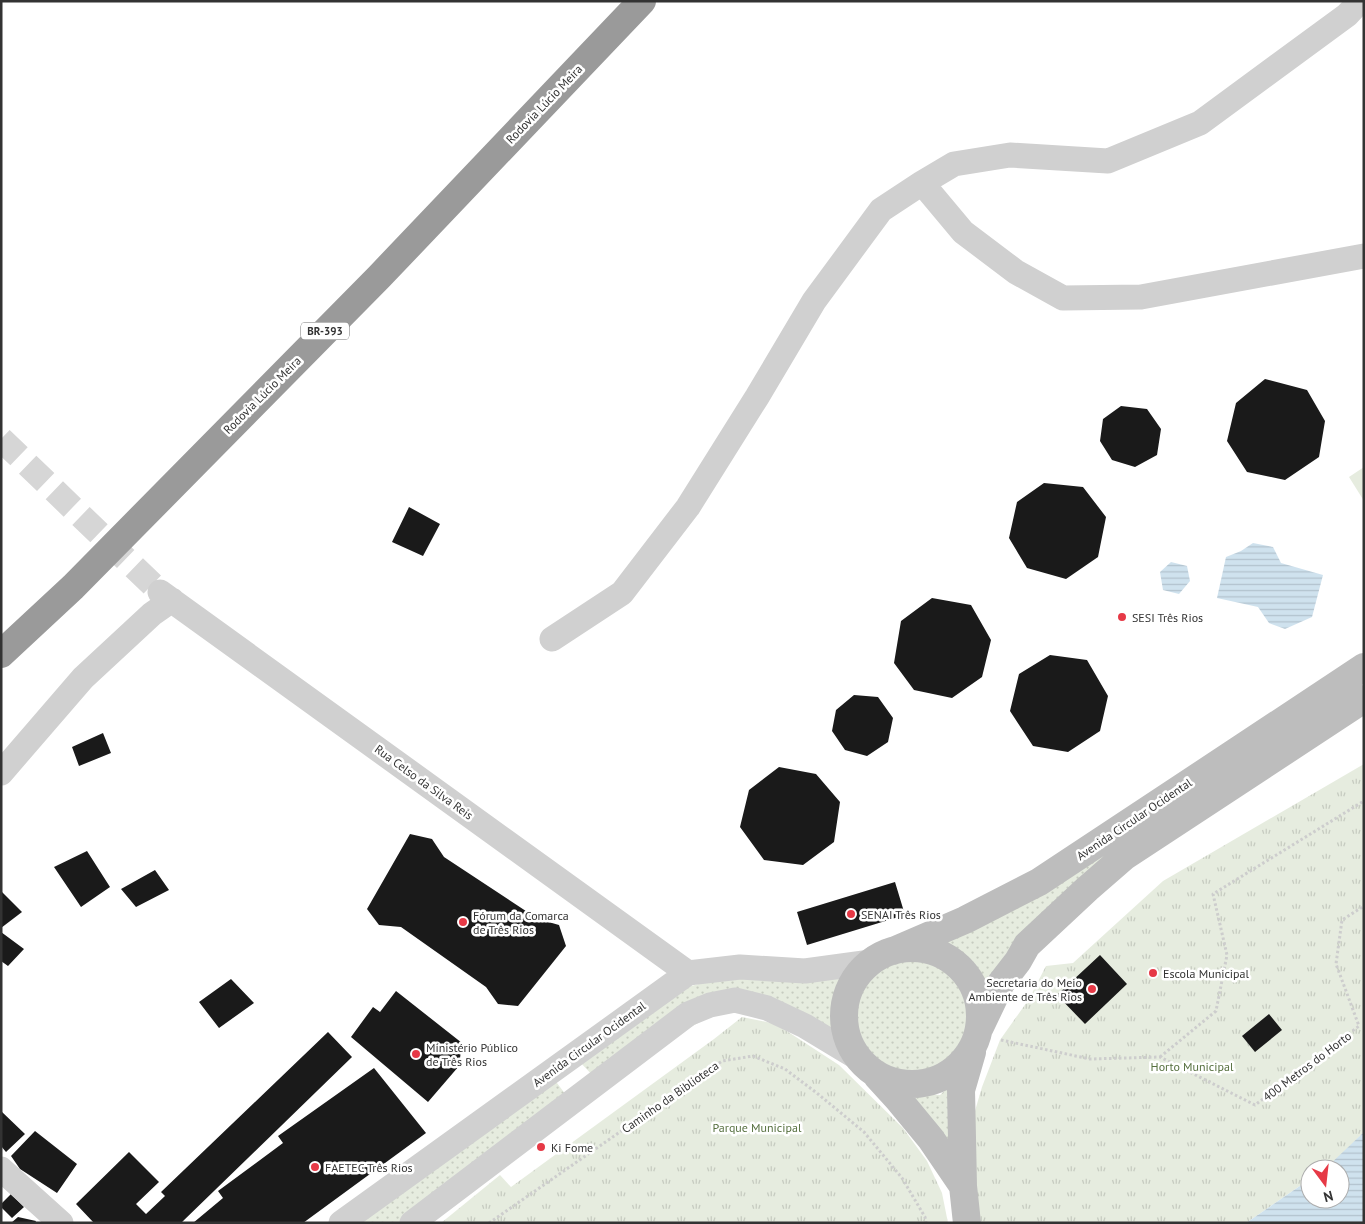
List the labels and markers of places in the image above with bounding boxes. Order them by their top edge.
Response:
place label: SESI Três Rios [1132,610,1203,625]
marker: SESI Três Rios [1116,611,1128,623]
place label: SENAI Três Rios [861,907,941,922]
place label: Fórum da Comarca de Três Rios [473,908,569,937]
marker: SENAI Três Rios [845,908,857,920]
marker: Fórum da Comarca de Três Rios [457,916,469,928]
place label: Escola Municipal [1163,966,1250,981]
marker: Escola Municipal [1147,967,1159,979]
place label: Secretaria do Meio Ambiente de Três Rios [969,975,1082,1004]
marker: Secretaria do Meio Ambiente de Três Rios [1086,983,1098,995]
place label: Ministério Público de Três Rios [426,1040,518,1069]
marker: Ministério Público de Três Rios [410,1048,422,1060]
place label: Ki Fome [551,1140,593,1155]
marker: Ki Fome [535,1141,547,1153]
place label: FAETEC Três Rios [325,1160,413,1175]
marker: FAETEC Três Rios [309,1161,321,1173]

